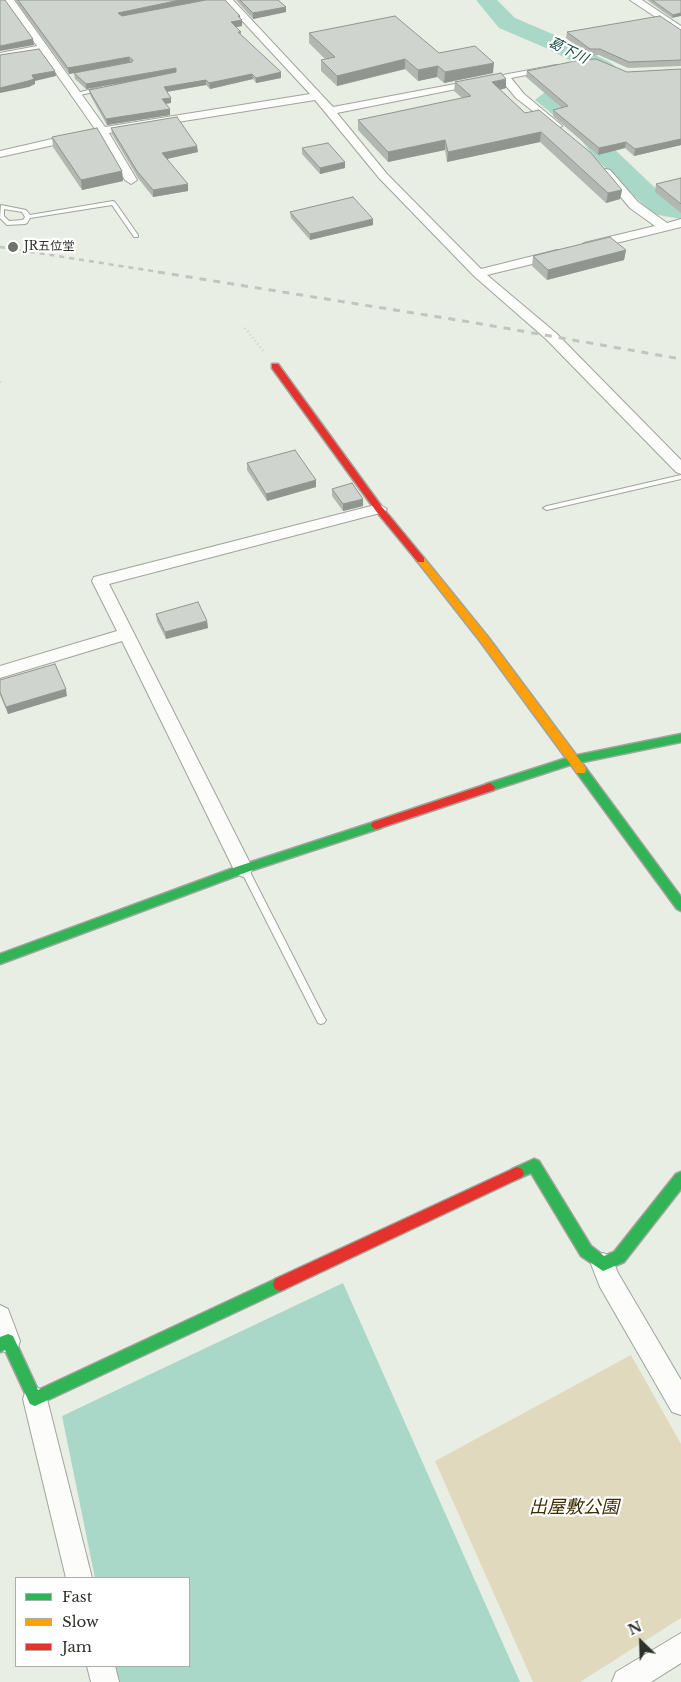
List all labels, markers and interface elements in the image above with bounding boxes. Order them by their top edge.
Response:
water label: 葛下川 [545,34,591,68]
marker: JR五位堂 [6,240,20,254]
place label: JR五位堂 [24,240,74,254]
park label: 出屋敷公園 [529,1497,619,1519]
legend [15,1577,190,1667]
text: Fast [62,1587,92,1606]
text: Slow [62,1612,99,1631]
north arrow [616,1617,666,1667]
text: N [625,1617,645,1639]
text: Jam [62,1637,92,1656]

